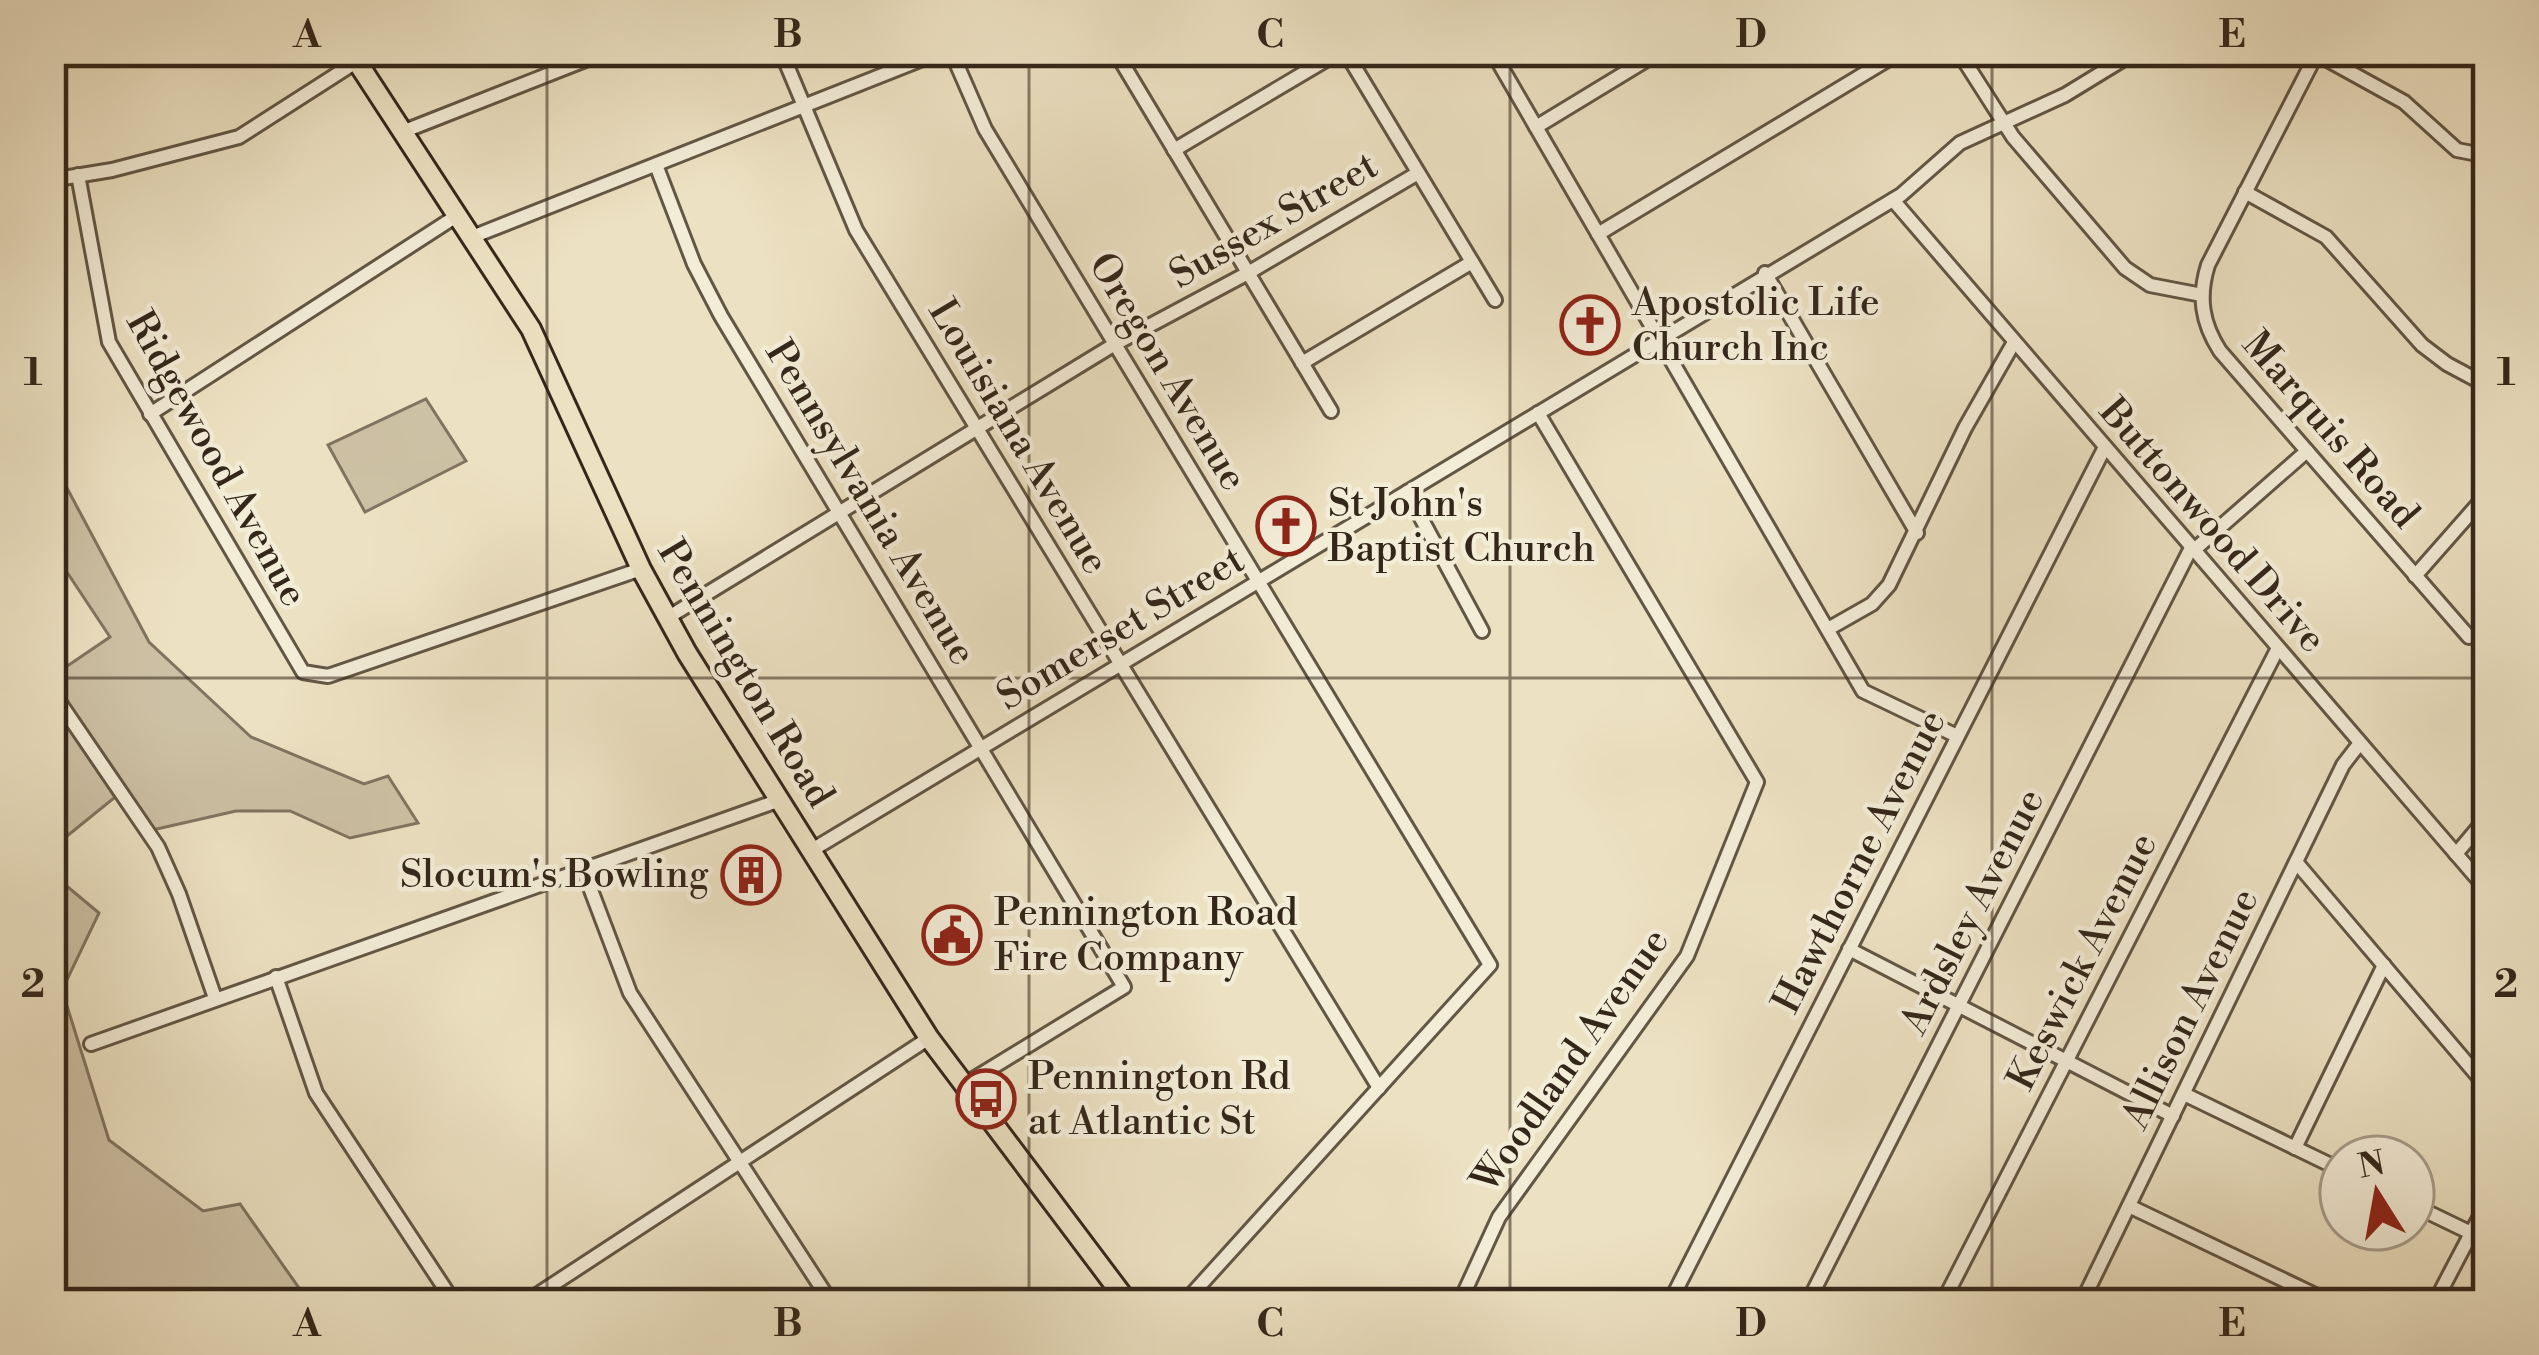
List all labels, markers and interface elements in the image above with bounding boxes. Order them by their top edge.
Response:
text: A [292,11,322,60]
text: B [773,11,803,60]
text: C [1256,11,1284,60]
text: D [1735,11,1767,60]
text: E [2218,11,2246,60]
street label: Sussex Street [1161,142,1387,300]
street label: Oregon Avenue [1077,244,1257,500]
place label: Apostolic Life Church Inc [1631,279,1880,373]
street label: Louisiana Avenue [917,291,1119,583]
church icon: Apostolic Life Church Inc [1559,294,1621,356]
street label: Ridgewood Avenue [114,303,318,615]
street label: Marquis Road [2231,321,2429,539]
street label: Pennsylvania Avenue [754,332,986,674]
text: 1 [24,349,43,398]
text: 1 [2497,349,2516,398]
street label: Buttonwood Drive [2087,388,2336,663]
place label: St John's Baptist Church [1327,480,1595,574]
church icon: St John's Baptist Church [1255,495,1317,557]
street label: Pennington Road [646,531,844,817]
street label: Somerset Street [989,536,1254,722]
street label: Hawthorne Avenue [1762,702,1958,1022]
street label: Ardsley Avenue [1890,781,2056,1044]
street label: Keswick Avenue [1997,825,2169,1099]
building icon: Slocum's Bowling [720,844,782,906]
place label: Slocum's Bowling [400,851,709,900]
street label: Allison Avenue [2111,881,2270,1138]
place label: Pennington Road Fire Company [994,889,1298,983]
public building icon: Pennington Road Fire Company [921,904,983,966]
street label: Woodland Avenue [1460,919,1681,1204]
text: 2 [21,961,45,1010]
text: 2 [2494,961,2518,1010]
place label: Pennington Rd at Atlantic St [1028,1053,1290,1147]
bus stop icon: Pennington Rd at Atlantic St [955,1068,1017,1130]
north arrow [2317,1133,2437,1253]
text: N [2355,1143,2388,1189]
text: A [292,1300,322,1349]
text: B [773,1300,803,1349]
text: C [1256,1300,1284,1349]
text: D [1735,1300,1767,1349]
text: E [2218,1300,2246,1349]

